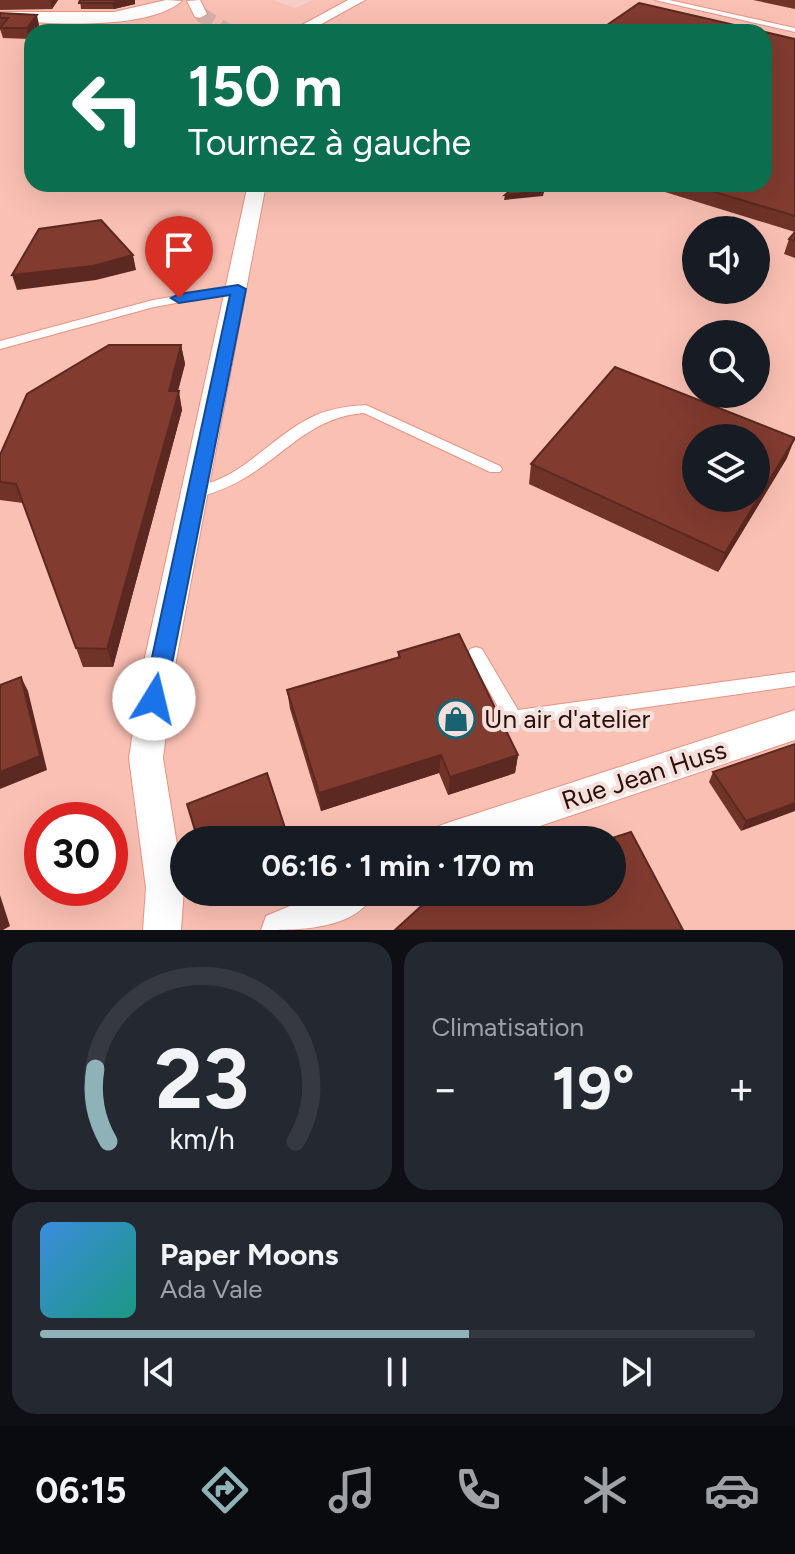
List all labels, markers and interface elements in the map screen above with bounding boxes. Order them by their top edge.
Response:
text: 150 m [188,53,343,120]
icon: left [56,56,160,160]
text: Tournez à gauche [188,121,471,164]
pin [145,216,213,298]
map controls [682,216,770,512]
button: sound [682,216,770,304]
icon: arrive [157,228,201,272]
button: search [682,320,770,408]
button: layers [682,424,770,512]
position arrow [112,657,196,741]
shop icon: Un air d'atelier [435,698,477,740]
place label: Un air d'atelier [484,703,650,735]
street label: Rue Jean Huss [558,733,730,817]
speed limit sign: 30 [24,802,128,906]
text: 06:16 · 1 min · 170 m [261,847,535,884]
text: Climatisation [432,1011,584,1043]
text: 23 [155,1029,249,1129]
text: 19° [552,1052,635,1124]
text: − [432,1062,459,1115]
text: + [728,1062,755,1115]
text: km/h [169,1122,234,1156]
text: Paper Moons [160,1236,339,1273]
text: Ada Vale [160,1273,263,1305]
icon: previous [137,1350,181,1394]
icon: pause [375,1350,419,1394]
icon: next [614,1350,658,1394]
icon: directions [197,1462,253,1518]
icon: music [324,1462,380,1518]
icon: phone [450,1462,506,1518]
icon: climate [577,1462,633,1518]
icon: car [704,1462,760,1518]
text: 06:15 [35,1469,126,1512]

